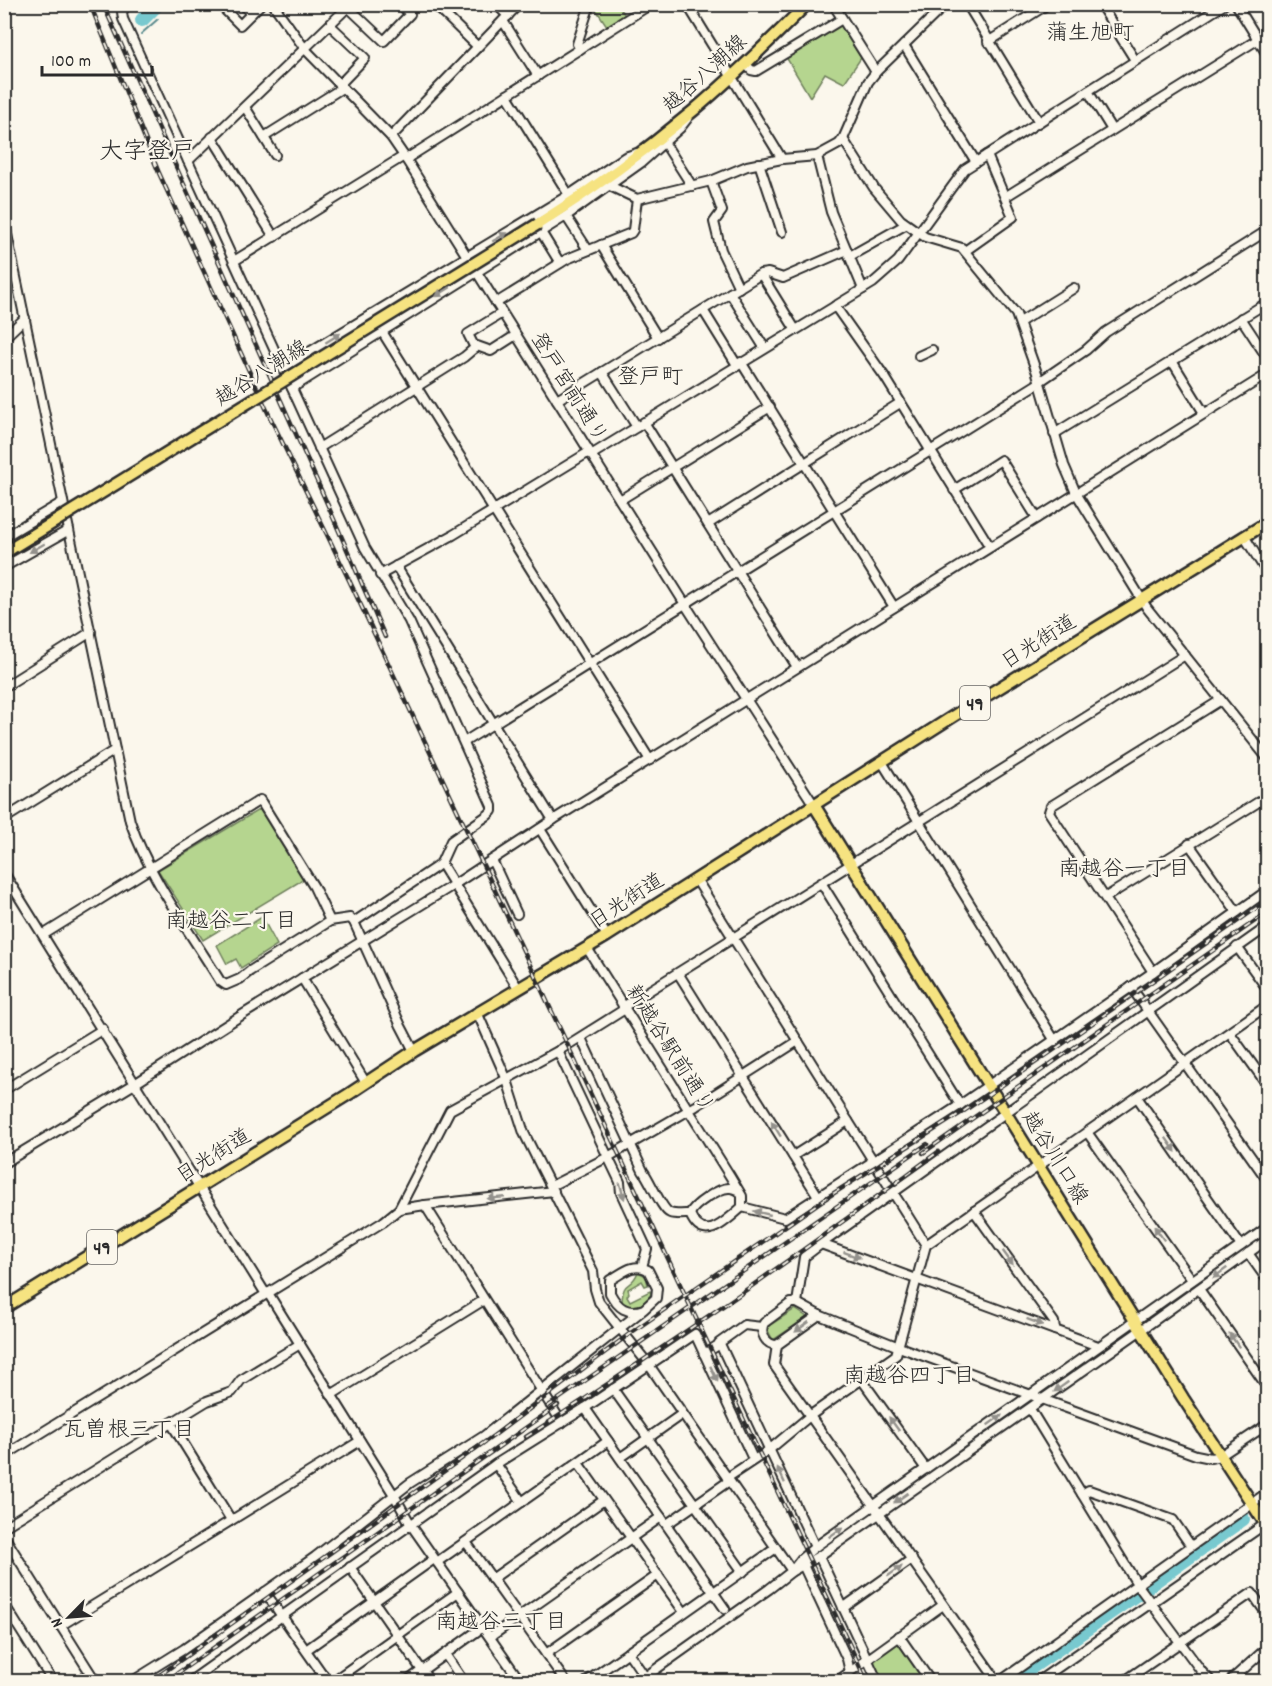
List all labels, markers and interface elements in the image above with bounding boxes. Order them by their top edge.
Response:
district label: 蒲生旭町 [1046,19,1134,50]
street label: 越谷八潮線 [657,29,755,122]
scale bar [42,39,152,77]
text: 100 m [51,50,91,75]
district label: 大字登戸 [99,136,195,170]
one-way arrow [492,232,509,242]
one-way arrow [435,287,451,298]
street label: 登戸宮前通り [521,327,614,450]
one-way arrow [325,333,341,344]
street label: 越谷八潮線 [210,334,315,415]
district label: 登戸町 [617,363,683,394]
one-way arrow [29,543,45,554]
street label: 日光街道 [996,609,1083,679]
road number: 49 [960,686,990,720]
district label: 南越谷一丁目 [1058,855,1190,886]
street label: 日光街道 [584,867,671,938]
district label: 南越谷二丁目 [165,907,297,938]
street label: 新越谷駅前通り [617,979,720,1120]
street label: 越谷川口線 [1013,1106,1094,1211]
one-way arrow [770,1121,781,1137]
street label: 日光街道 [171,1123,258,1193]
one-way arrow [1165,1136,1177,1152]
one-way arrow [618,1182,627,1200]
one-way arrow [486,1193,505,1203]
one-way arrow [753,1207,771,1217]
one-way arrow [1153,1225,1165,1241]
road number: 49 [87,1230,117,1264]
one-way arrow [1002,1250,1014,1266]
one-way arrow [843,1251,861,1261]
one-way arrow [1213,1267,1229,1279]
one-way arrow [1026,1318,1044,1328]
one-way arrow [795,1321,811,1333]
one-way arrow [1229,1332,1240,1348]
district label: 南越谷四丁目 [843,1362,975,1393]
one-way arrow [709,1366,718,1383]
one-way arrow [1054,1381,1070,1393]
one-way arrow [987,1414,1003,1426]
district label: 瓦曽根三丁目 [63,1416,195,1447]
one-way arrow [888,1417,900,1433]
one-way arrow [776,1467,785,1484]
one-way arrow [894,1492,910,1504]
one-way arrow [827,1526,843,1538]
one-way arrow [886,1565,902,1577]
north arrow [39,1587,99,1647]
district label: 南越谷三丁目 [435,1608,567,1639]
text: N [46,1614,70,1631]

